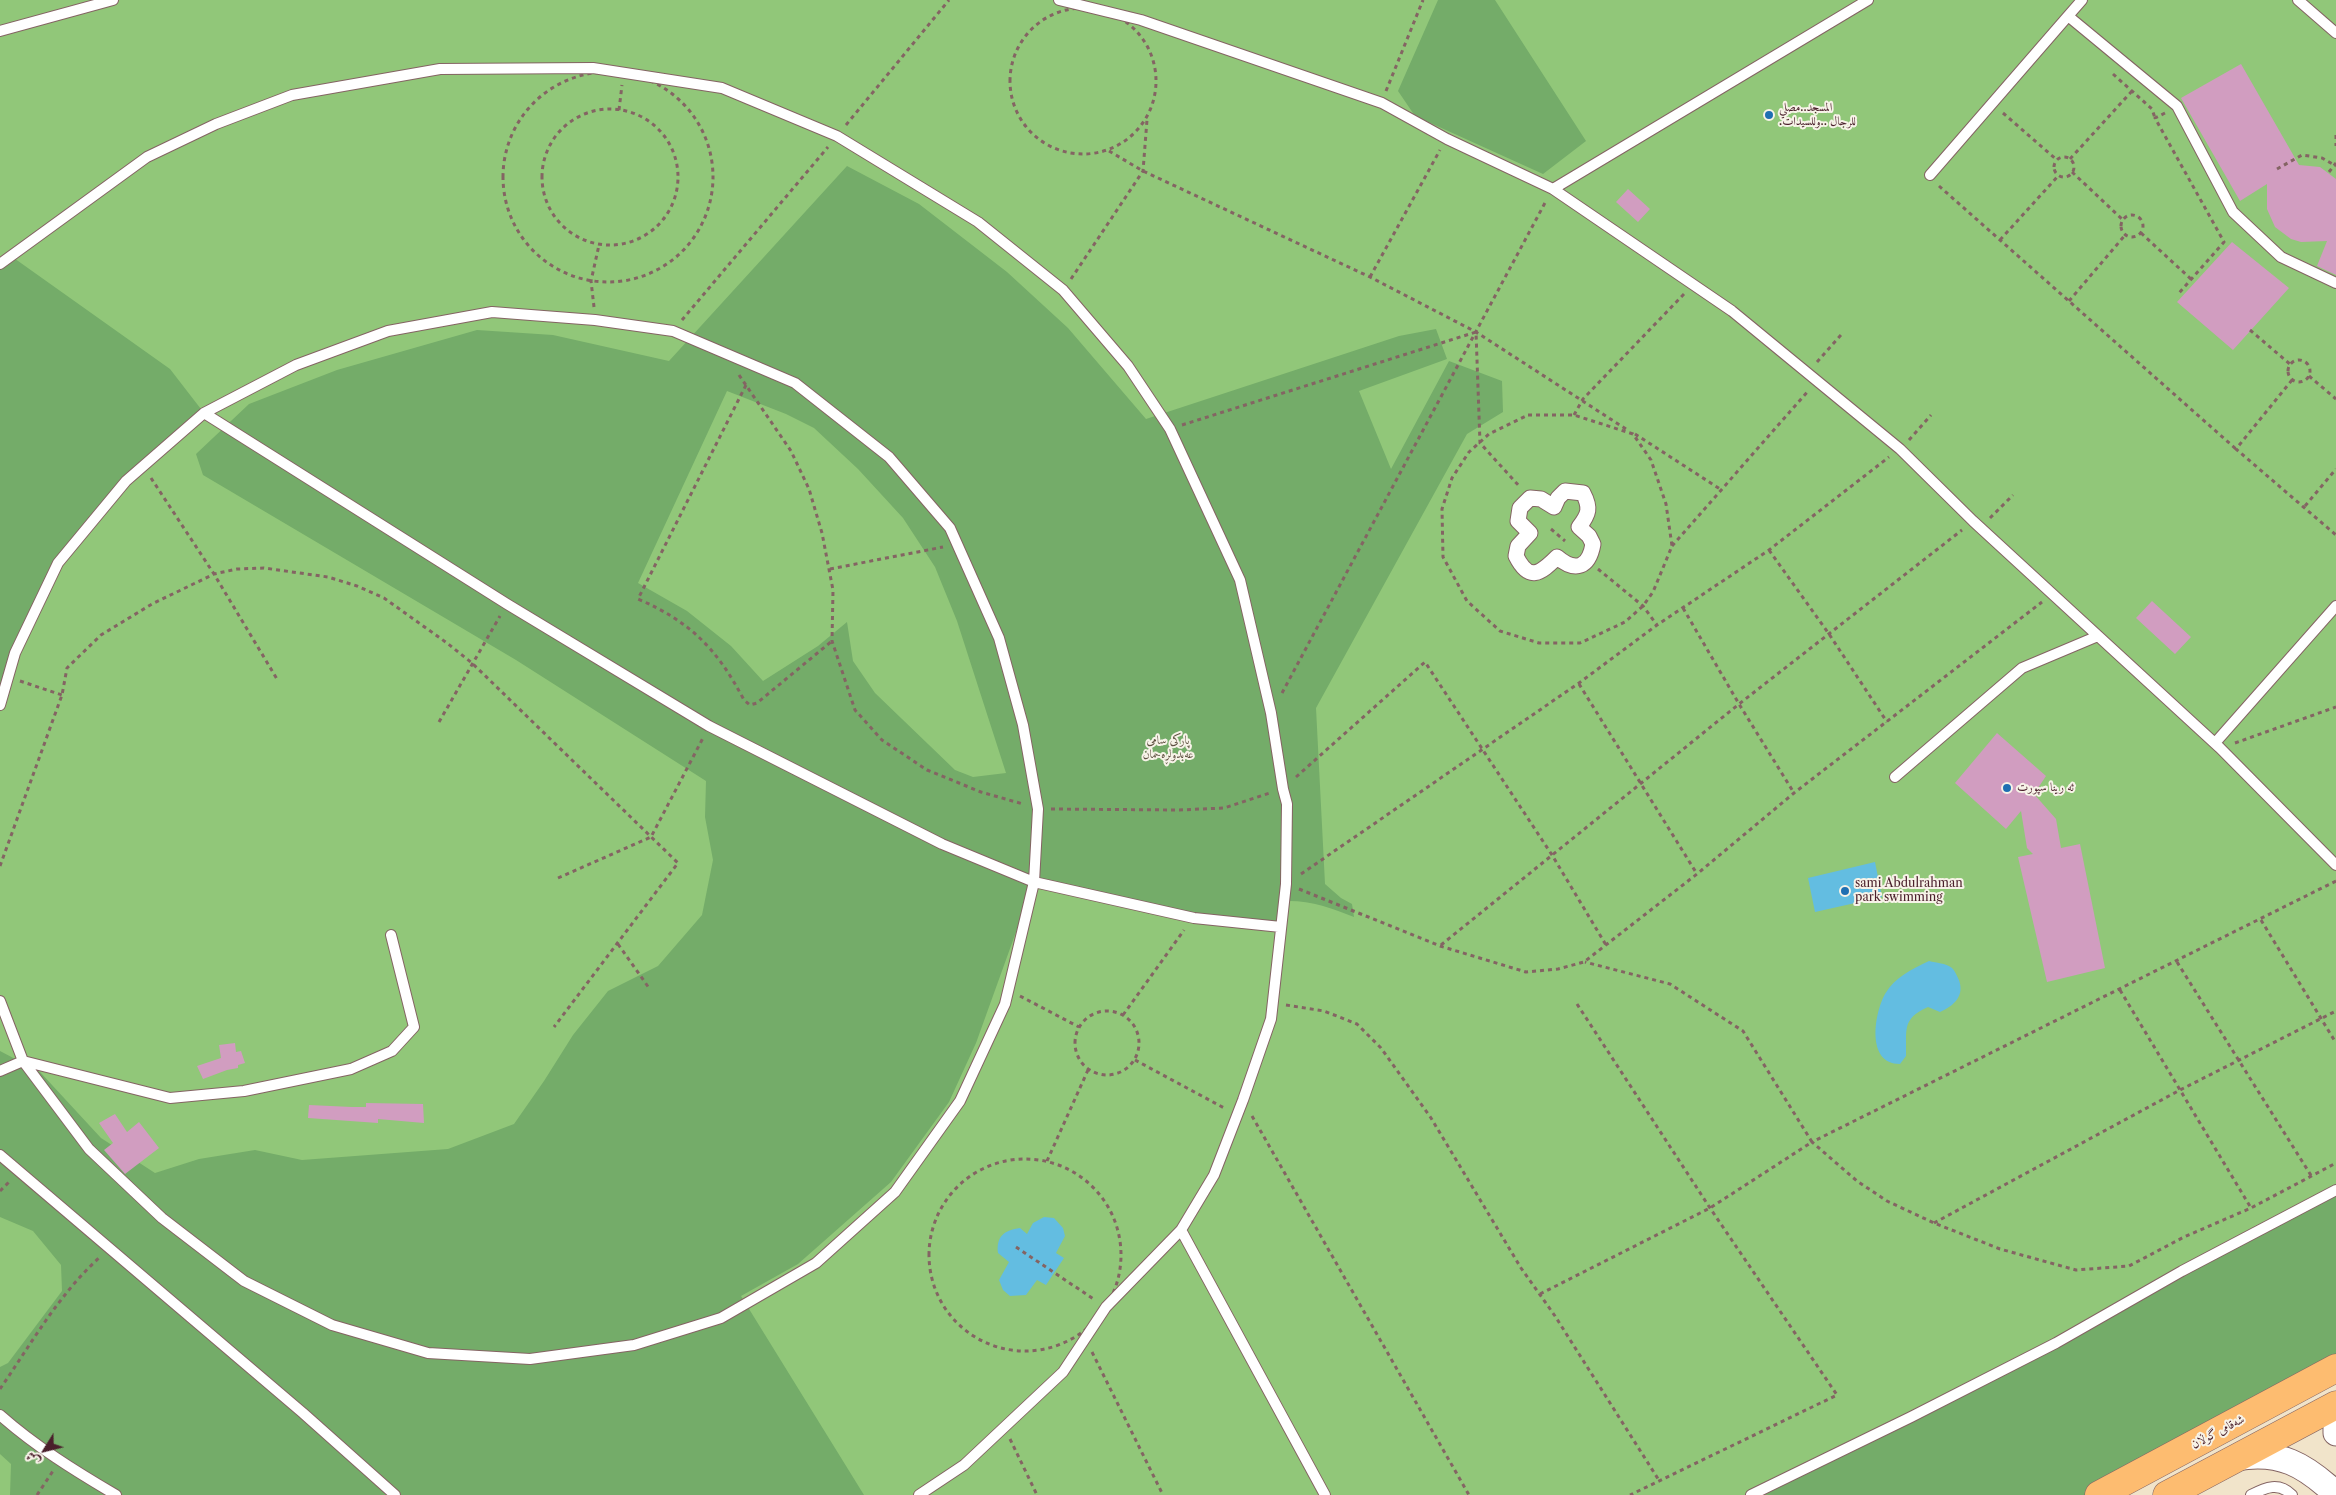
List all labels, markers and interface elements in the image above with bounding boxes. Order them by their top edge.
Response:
place label: المسجد..مصلي .للرجال ..وللسيدات [1779,101,1856,129]
marker: المسجد..مصلي .للرجال ..وللسيدات [1763,109,1775,121]
park label: پارکی سامی عەبدولڕەحمان [1143,734,1193,762]
place label: ئه رينا سپورت [2017,781,2074,795]
marker: ئه رينا سپورت [2001,782,2013,794]
place label: sami Abdulrahman park swimming [1855,877,1963,905]
marker: sami Abdulrahman park swimming [1839,885,1851,897]
street label: شەقامی گوڵان [2189,1412,2247,1452]
north arrow [20,1425,70,1475]
text: ش [22,1448,44,1470]

